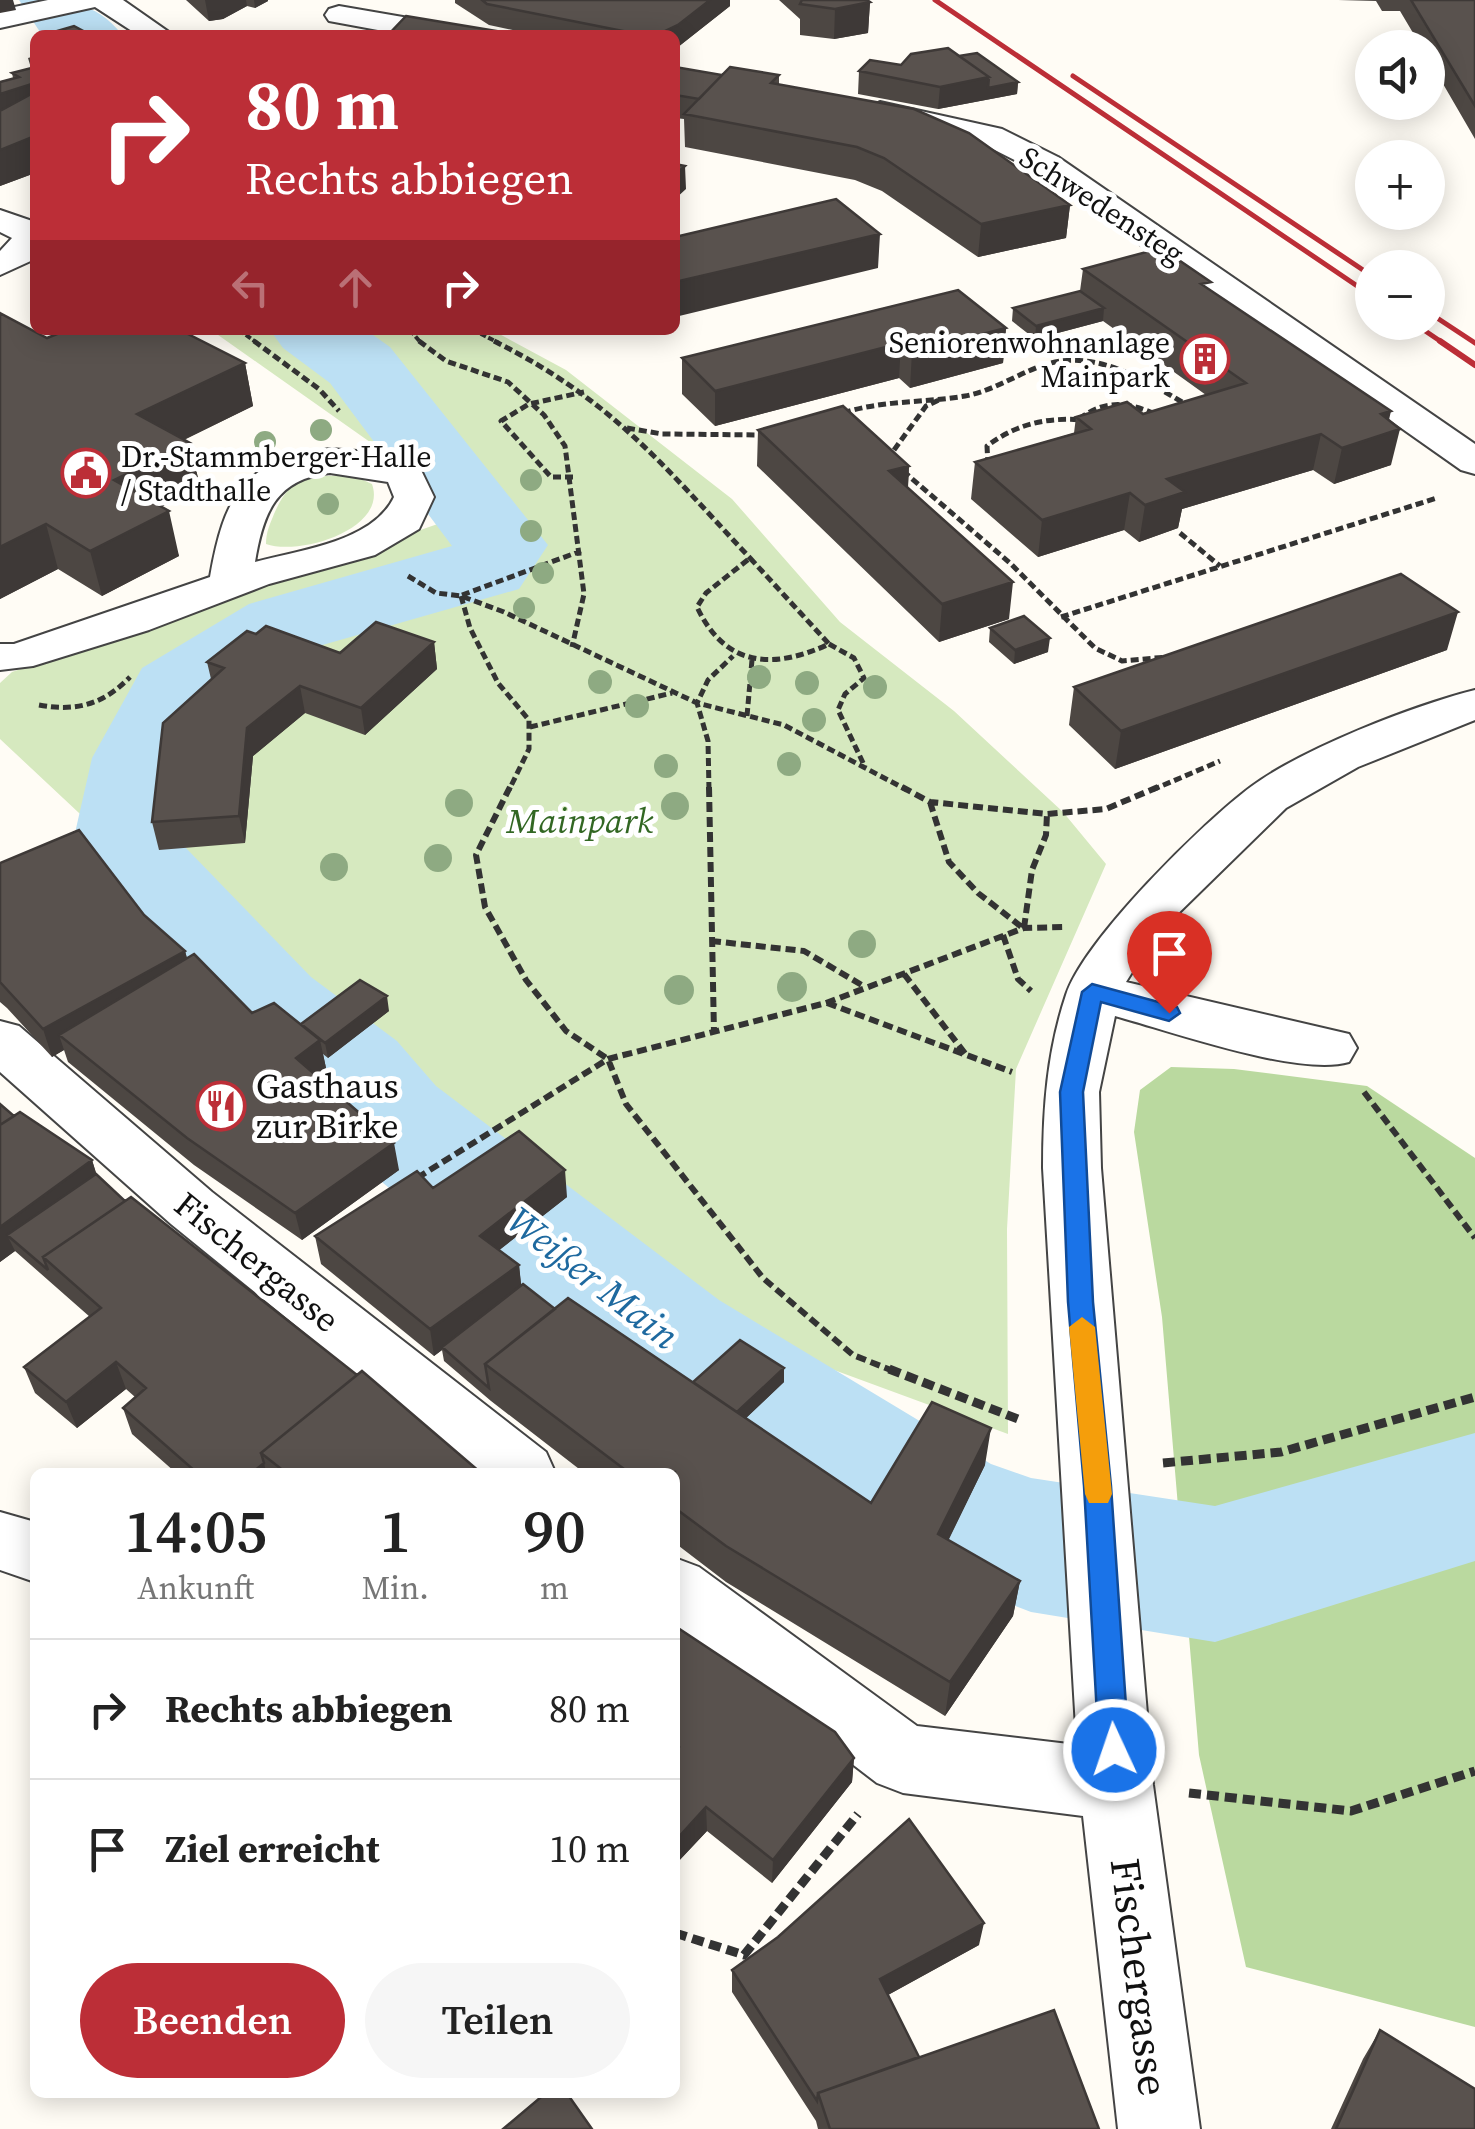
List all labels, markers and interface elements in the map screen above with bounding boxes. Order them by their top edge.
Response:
map controls [1355,30,1445,340]
button: sound [1355,30,1445,120]
text: 80 m [245,56,399,152]
icon: right [80,70,210,200]
street label: Schwedensteg [1012,136,1192,274]
button: + [1355,140,1445,230]
text: Rechts abbiegen [245,147,574,209]
button: − [1355,250,1445,340]
icon: left [223,260,278,315]
icon: ahead [328,260,383,315]
icon: right [433,260,488,315]
place label: Seniorenwohnanlage Mainpark [889,322,1171,397]
building icon: Seniorenwohnanlage Mainpark [1179,333,1231,385]
place label: Dr.-Stammberger-Halle / Stadthalle [121,436,432,511]
public building icon: Dr.-Stammberger-Halle / Stadthalle [60,447,112,499]
park label: Mainpark [506,797,654,845]
pin [1127,911,1212,1014]
icon: arrive [1142,926,1197,981]
place label: Gasthaus zur Birke [256,1062,399,1150]
restaurant icon: Gasthaus zur Birke [195,1080,247,1132]
street label: Fischergasse [165,1181,349,1343]
water label: Weißer Main [496,1195,690,1361]
text: 14:05 [124,1490,267,1572]
text: 1 [380,1490,411,1572]
text: 90 [523,1490,586,1572]
text: Ankunft [137,1566,254,1610]
text: Min. [362,1566,429,1610]
text: m [540,1566,569,1610]
icon: right [80,1682,135,1737]
text: Rechts abbiegen [165,1683,453,1735]
text: 80 m [549,1683,630,1735]
position arrow [1062,1698,1166,1802]
icon: arrive [80,1822,135,1877]
text: Ziel erreicht [165,1823,380,1875]
text: 10 m [549,1823,630,1875]
street label: Fischergasse [1097,1855,1183,2099]
button: Beenden [80,1963,345,2078]
button: Teilen [365,1963,630,2078]

